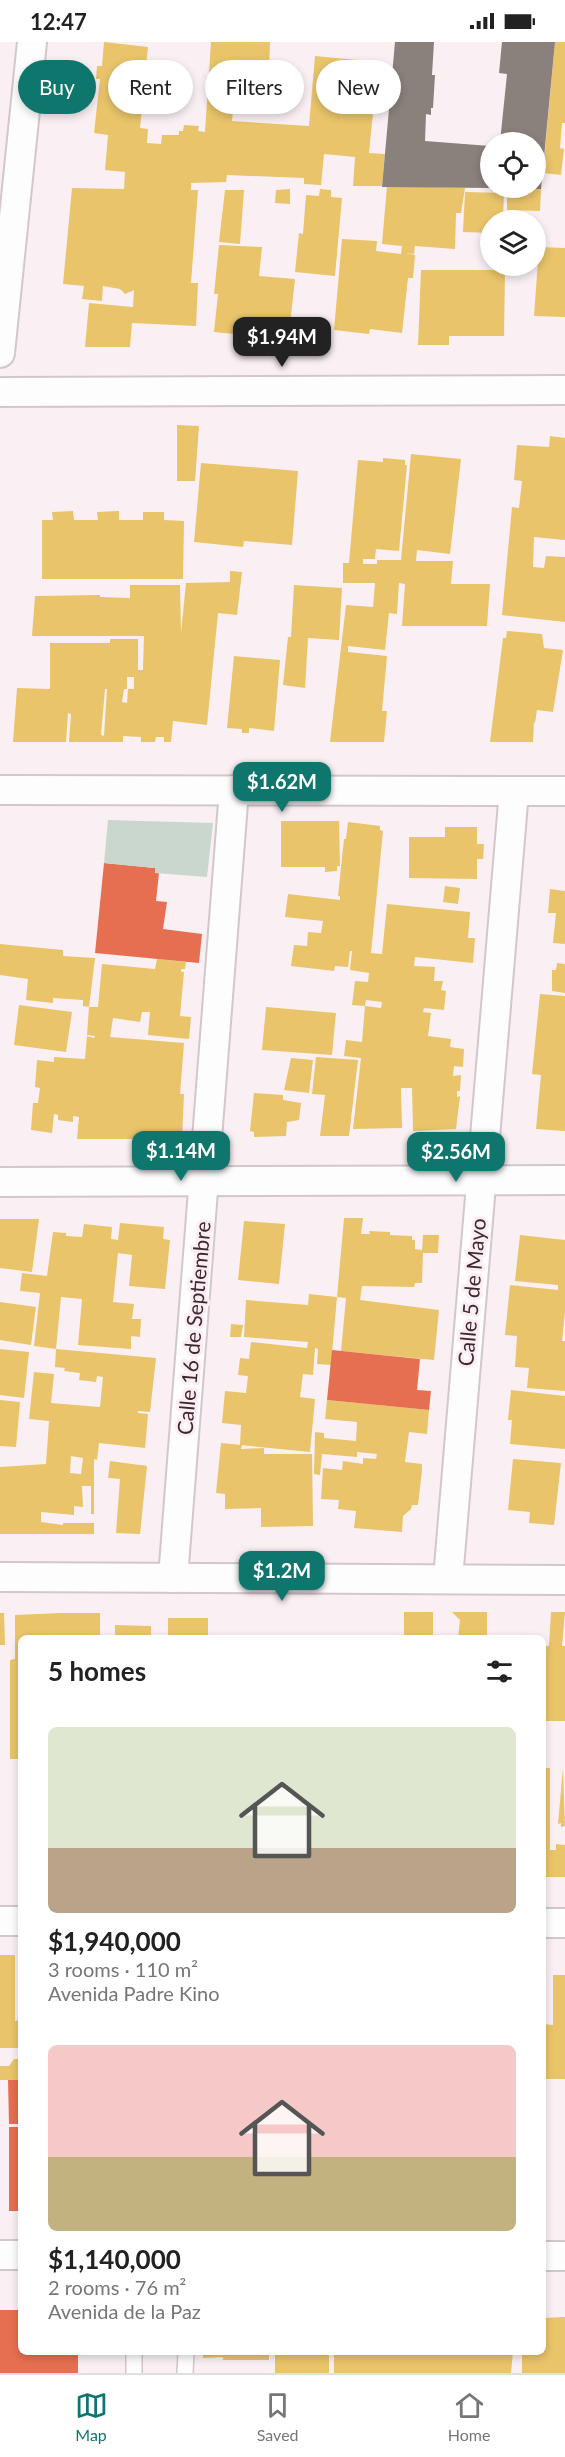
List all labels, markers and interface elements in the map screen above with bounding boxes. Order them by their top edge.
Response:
text: 12:47 [30,8,87,35]
chip: Buy [18,60,96,114]
chip: Rent [108,60,193,114]
chip: Filters [205,60,304,114]
chip: New [316,60,401,114]
map controls [480,132,546,276]
button: locate [480,132,546,198]
button: layers [480,210,546,276]
pin: $1.94M [233,317,331,368]
text: $1.94M [247,324,317,348]
pin: $1.62M [233,762,331,813]
text: $1.62M [247,769,317,793]
pin: $1.14M [132,1131,230,1182]
pin: $2.56M [407,1132,505,1183]
text: $1.14M [146,1138,216,1162]
text: $2.56M [421,1139,491,1163]
street label: Calle 5 de Mayo [452,1217,490,1367]
street label: Calle 16 de Septiembre [171,1220,215,1436]
pin: $1.2M [240,1551,324,1602]
text: $1.2M [253,1558,311,1582]
text: 5 homes [48,1655,146,1687]
icon: filters [483,1655,516,1688]
icon: home [228,1766,336,1874]
text: $1,940,000 [48,1925,181,1957]
text: 3 rooms · 110 m² [48,1957,198,1981]
text: Avenida Padre Kino [48,1981,220,2005]
icon: home [228,2084,336,2192]
text: $1,140,000 [48,2243,181,2275]
text: 2 rooms · 76 m² [48,2275,186,2299]
text: Avenida de la Paz [48,2299,201,2323]
tab: Map [75,2389,108,2444]
tab: Saved [257,2389,299,2444]
tab: Home [448,2389,490,2444]

